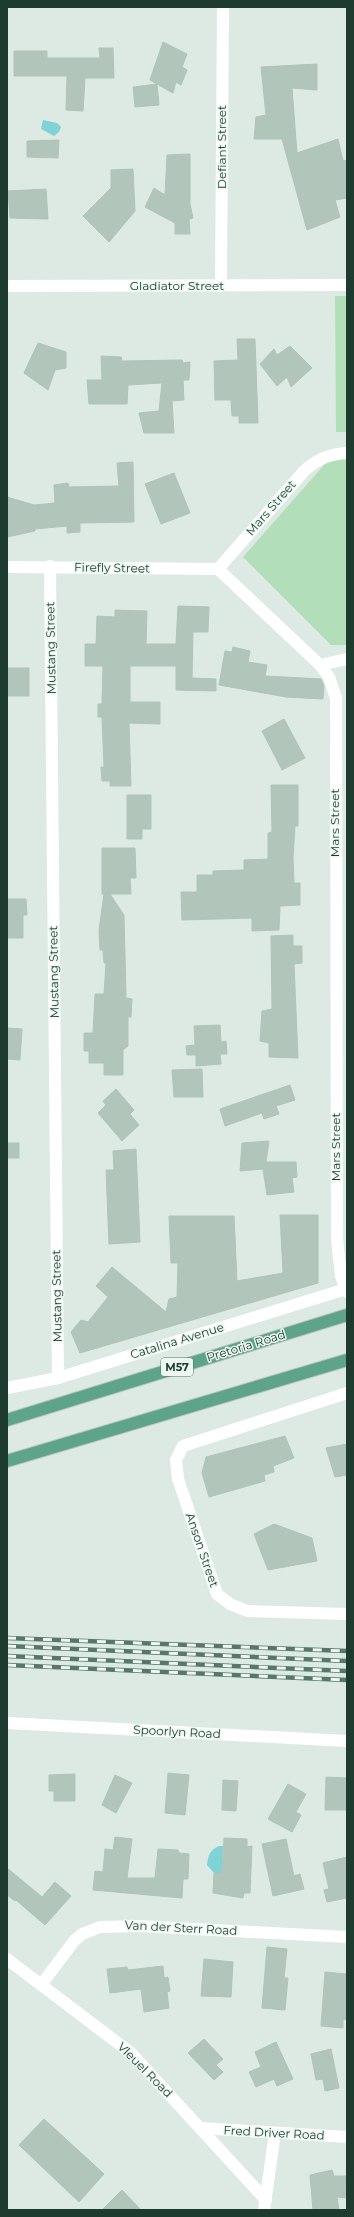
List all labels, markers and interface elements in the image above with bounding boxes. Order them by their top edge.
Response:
street label: Defiant Street [214,105,229,189]
street label: Gladiator Street [130,278,224,293]
street label: Mars Street [242,477,299,538]
street label: Firefly Street [74,559,150,576]
street label: Mustang Street [42,601,59,695]
street label: Mars Street [327,789,342,857]
street label: Mustang Street [45,925,62,1019]
street label: Mars Street [328,1113,343,1181]
street label: Mustang Street [48,1249,65,1343]
street label: Catalina Avenue [128,1319,226,1362]
street label: Pretoria Road [204,1326,287,1365]
road number: M57 [161,1358,193,1376]
street label: Anson Street [183,1511,222,1589]
street label: Spoorlyn Road [133,1722,221,1741]
street label: Van der Sterr Road [124,1917,238,1938]
street label: Vleuel Road [115,2039,176,2100]
street label: Fred Driver Road [223,2122,325,2143]

